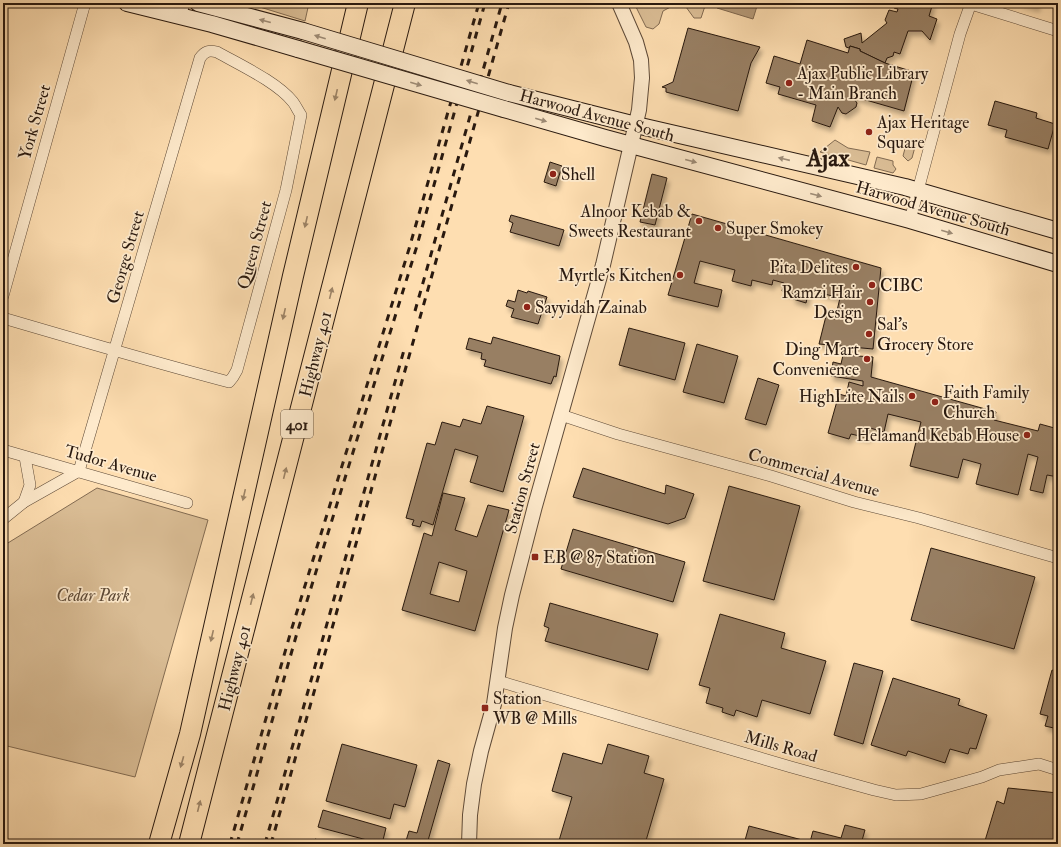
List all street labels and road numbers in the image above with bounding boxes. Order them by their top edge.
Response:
street label: York Street [14,82,55,162]
street label: Harwood Avenue South [517,85,677,146]
street label: Harwood Avenue South [853,176,1013,241]
street label: Queen Street [233,198,276,292]
street label: George Street [102,208,149,306]
street label: Highway 401 [295,309,337,399]
road number: 401 [281,410,313,438]
street label: Tudor Avenue [62,440,160,487]
street label: Station Street [500,440,545,536]
street label: Commercial Avenue [746,444,882,501]
street label: Highway 401 [214,623,256,713]
street label: Mills Road [742,726,820,767]

